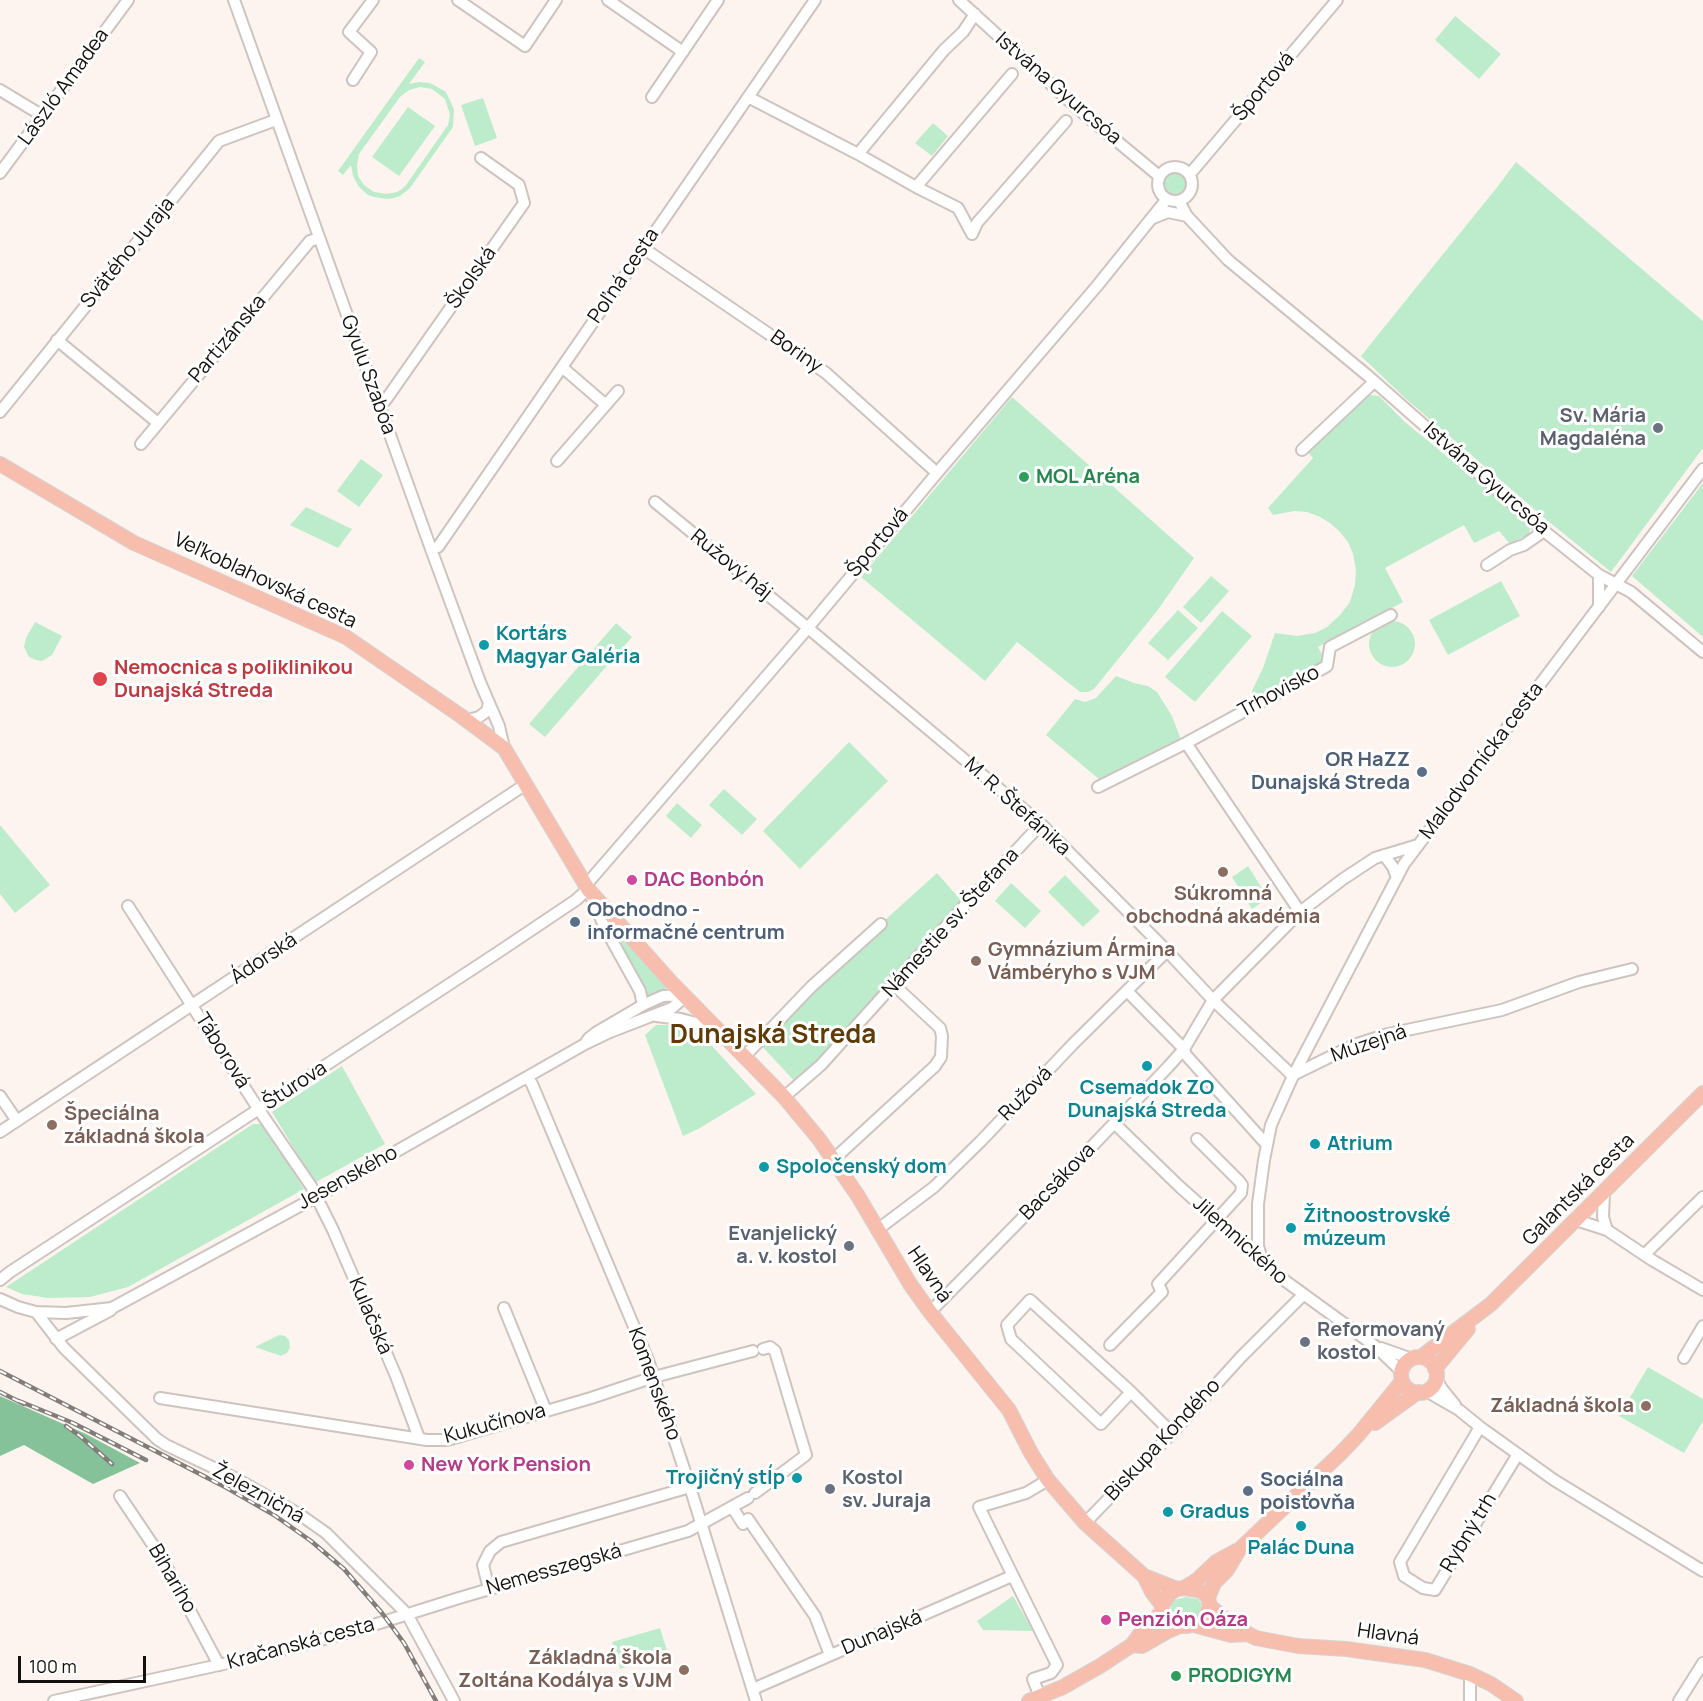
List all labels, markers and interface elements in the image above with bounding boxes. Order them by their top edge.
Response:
street label: László Amadea [14,24,114,150]
street label: Istvána Gyurcsóa [990,28,1126,150]
street label: Športová [1228,48,1300,126]
street label: Svätého Juraja [76,193,180,313]
street label: Poľná cesta [583,224,665,328]
street label: Školská [442,242,502,314]
street label: Partizánska [184,290,272,388]
street label: Gyulu Szabóa [335,312,401,438]
street label: Boriny [765,326,827,378]
place label: Sv. Mária Magdaléna [1540,404,1646,451]
street label: Istvána Gyurcsóa [1418,418,1554,540]
marker: Sv. Mária Magdaléna [1651,421,1665,435]
place label: MOL Aréna [1036,465,1140,489]
marker: MOL Aréna [1017,470,1031,484]
street label: Športová [842,504,914,582]
street label: Ružový háj [685,525,777,605]
street label: Veľkoblahovská cesta [170,528,360,634]
place label: Kortárs Magyar Galéria [496,622,640,669]
marker: Kortárs Magyar Galéria [477,638,491,652]
place label: Nemocnica s poliklinikou Dunajská Streda [114,656,353,703]
street label: Trhovisko [1234,661,1324,723]
marker: Nemocnica s poliklinikou Dunajská Streda [91,670,109,688]
street label: Malodvornícka cesta [1415,678,1549,844]
place label: OR HaZZ Dunajská Streda [1251,748,1410,795]
street label: M. R. Štefánika [959,753,1075,861]
marker: OR HaZZ Dunajská Streda [1415,765,1429,779]
street label: Námestie sv. Štefana [878,843,1024,1003]
marker: Súkromná obchodná akadémia [1216,865,1230,879]
place label: DAC Bonbón [644,868,764,892]
marker: DAC Bonbón [625,873,639,887]
place label: Súkromná obchodná akadémia [1126,882,1320,929]
place label: Obchodno - informačné centrum [587,898,785,945]
marker: Obchodno - informačné centrum [568,915,582,929]
street label: Ádorská [226,928,302,990]
place label: Gymnázium Ármina Vámbéryho s VJM [988,938,1176,985]
marker: Gymnázium Ármina Vámbéryho s VJM [969,954,983,968]
street label: Táborová [189,1009,255,1093]
district label: Dunajská Streda [670,1020,876,1052]
street label: Múzejná [1328,1020,1410,1068]
street label: Štúrova [259,1057,331,1115]
marker: Csemadok ZO Dunajská Streda [1140,1059,1154,1073]
street label: Ružová [994,1062,1058,1126]
place label: Csemadok ZO Dunajská Streda [1068,1076,1226,1123]
place label: Špeciálna základná škola [64,1102,205,1149]
marker: Špeciálna základná škola [45,1118,59,1132]
street label: Galantská cesta [1518,1129,1640,1251]
place label: Atrium [1327,1132,1393,1156]
marker: Atrium [1308,1137,1322,1151]
street label: Bacsákova [1015,1138,1101,1226]
street label: Jesenského [294,1141,402,1215]
place label: Spoločenský dom [776,1155,947,1179]
marker: Spoločenský dom [757,1160,771,1174]
street label: Jilemnického [1188,1192,1292,1290]
place label: Žitnoostrovské múzeum [1303,1204,1450,1251]
marker: Žitnoostrovské múzeum [1284,1221,1298,1235]
place label: Evanjelický a. v. kostol [728,1222,837,1269]
marker: Evanjelický a. v. kostol [842,1239,856,1253]
street label: Hlavná [902,1242,956,1308]
street label: Kulačská [343,1274,397,1358]
place label: Reformovaný kostol [1317,1318,1445,1365]
street label: Komenského [622,1324,686,1444]
marker: Reformovaný kostol [1298,1335,1312,1349]
street label: Biskupa Kondého [1100,1374,1226,1506]
place label: Základná škola [1490,1394,1634,1418]
street label: Kukučínova [442,1399,548,1449]
marker: Základná škola [1639,1399,1653,1413]
place label: New York Pension [421,1453,591,1477]
marker: New York Pension [402,1458,416,1472]
street label: Železničná [208,1459,308,1529]
place label: Trojičný stĺp [666,1466,785,1490]
place label: Kostol sv. Juraja [842,1466,931,1513]
place label: Sociálna poisťovňa [1260,1468,1355,1515]
marker: Trojičný stĺp [790,1471,804,1485]
marker: Kostol sv. Juraja [823,1482,837,1496]
marker: Sociálna poisťovňa [1241,1484,1255,1498]
street label: Rybný trh [1436,1489,1502,1577]
place label: Gradus [1180,1500,1250,1524]
marker: Gradus [1161,1505,1175,1519]
marker: Palác Duna [1294,1519,1308,1533]
place label: Palác Duna [1247,1536,1355,1560]
street label: Nemesszegská [484,1539,624,1601]
street label: Bihariho [143,1540,201,1618]
street label: Dunajská [838,1605,926,1661]
place label: Penzión Oáza [1118,1608,1248,1632]
street label: Kračanská cesta [225,1613,377,1675]
marker: Penzión Oáza [1099,1613,1113,1627]
street label: Hlavná [1356,1619,1420,1651]
scale bar [21,1644,148,1682]
place label: Základná škola Zoltána Kodálya s VJM [458,1646,672,1693]
text: 100 m [29,1654,77,1678]
marker: Základná škola Zoltána Kodálya s VJM [677,1663,691,1677]
place label: PRODIGYM [1188,1664,1292,1688]
marker: PRODIGYM [1169,1669,1183,1683]

